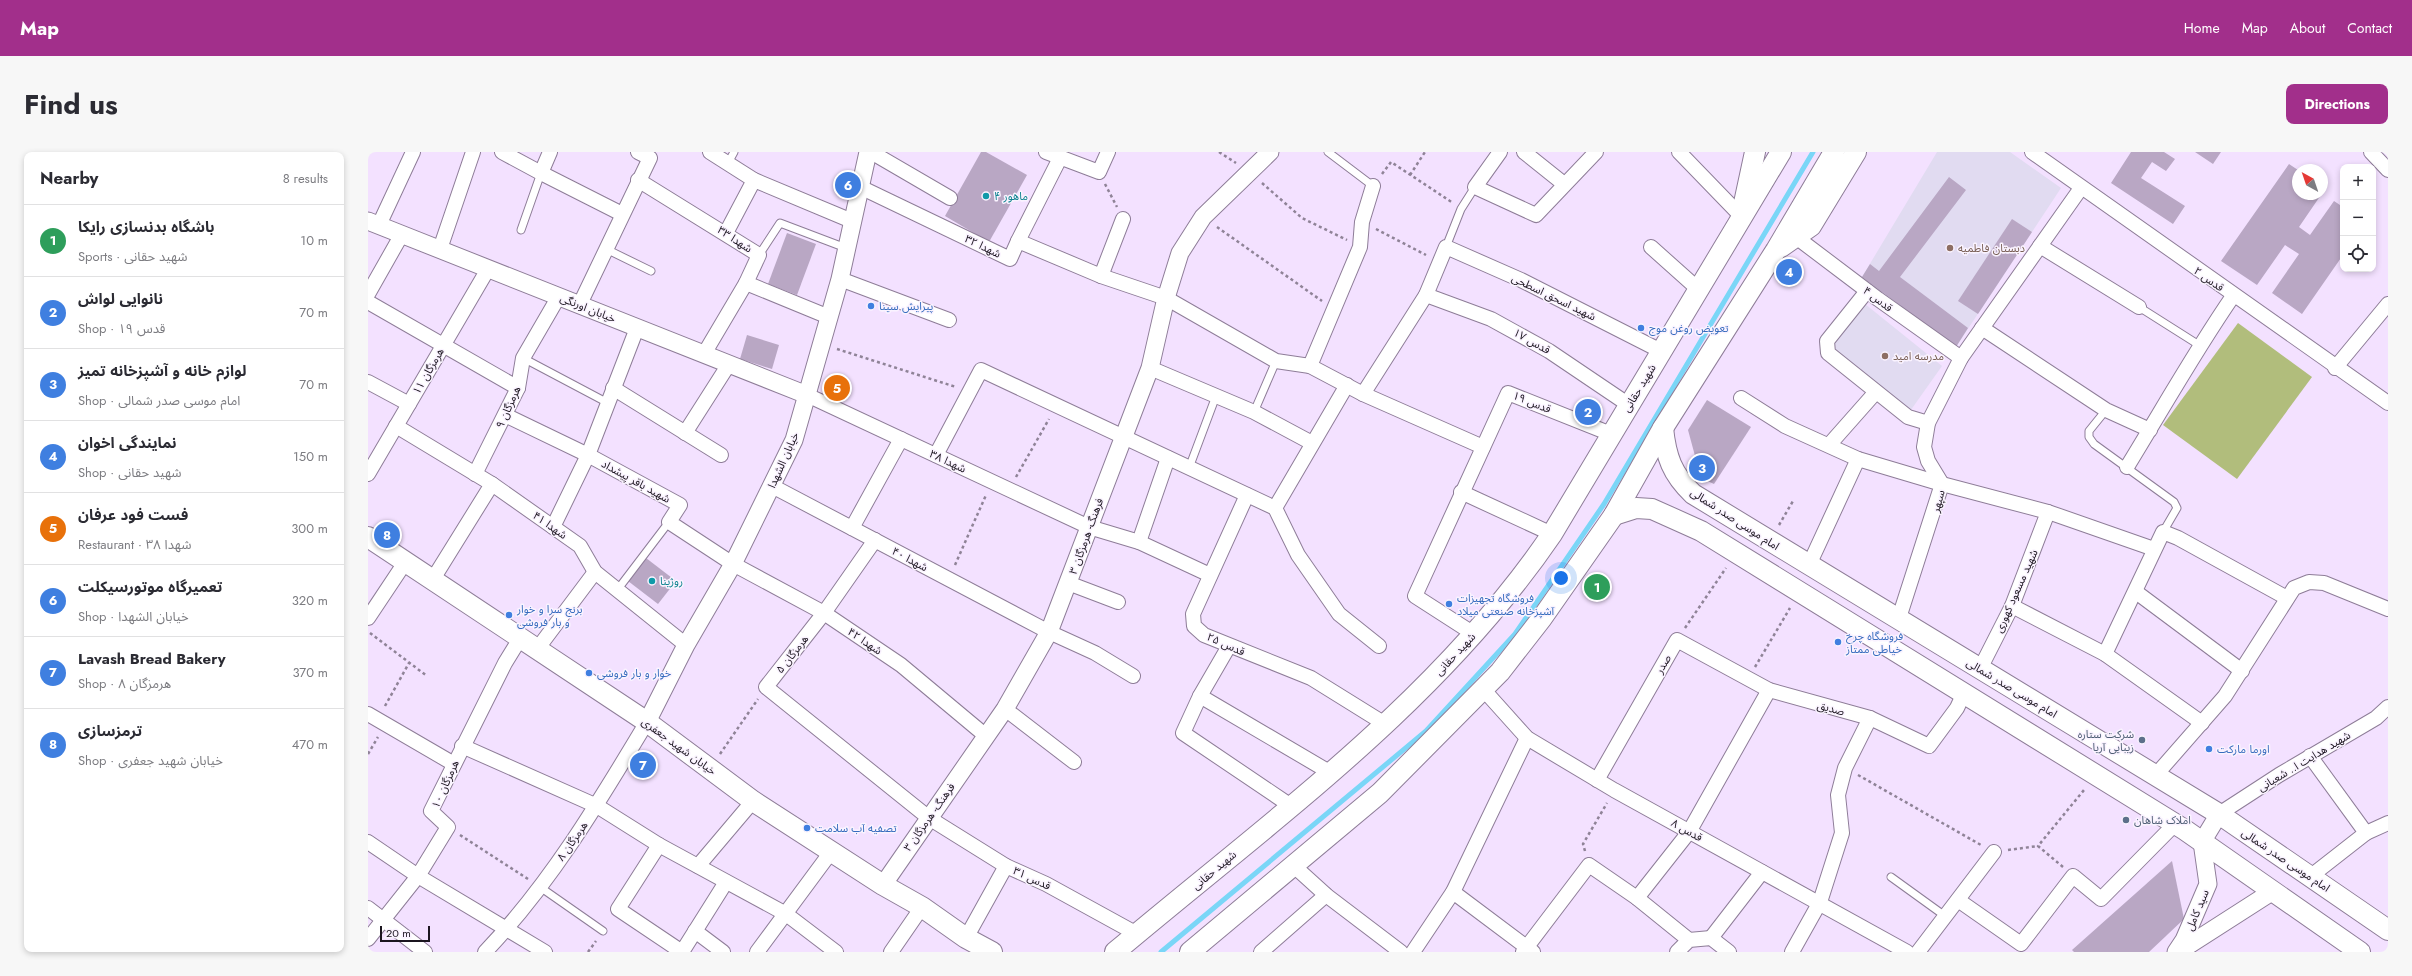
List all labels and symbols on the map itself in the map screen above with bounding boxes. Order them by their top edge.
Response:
north arrow [2292,164,2328,200]
pin: 6 [835,170,861,200]
place label: ماهور ۴ [994,188,1028,204]
marker: ماهور ۴ [981,191,991,201]
street label: شهدا ۳۳ [714,222,756,256]
street label: شهدا ۳۲ [962,230,1004,262]
place label: دبستان فاطمیه [1958,240,2025,256]
marker: دبستان فاطمیه [1945,243,1955,253]
pin: 4 [1776,257,1802,287]
street label: قدس ۲ [2191,263,2227,295]
street label: شهید اسحق اسطحی [1509,270,1599,325]
street label: قدس ۴ [1860,282,1896,316]
street label: خیابان اورنگی [558,290,619,327]
place label: پیرایش سینا [879,298,933,314]
marker: پیرایش سینا [866,301,876,311]
place label: تعویض روغن موج [1649,320,1729,336]
marker: تعویض روغن موج [1636,323,1646,333]
street label: قدس ۱۷ [1511,324,1553,358]
street label: هرمزگان ۱۱ [408,345,448,397]
place label: مدرسه امید [1893,348,1944,364]
marker: مدرسه امید [1880,351,1890,361]
street label: شهید حقانی [1618,361,1660,415]
pin: 5 [824,373,850,403]
street label: هرمزگان ۹ [492,383,524,431]
street label: قدس ۱۹ [1510,387,1554,417]
pin: 2 [1575,397,1601,427]
street label: خیابان الشهدا [764,429,803,491]
street label: شهدا ۳۸ [927,446,969,477]
pin: 3 [1689,453,1715,483]
street label: شهید باقر پیشداد [599,455,674,507]
street label: امام موسی صدر شمالی [1687,484,1783,554]
street label: سپهر [1927,488,1949,515]
street label: فرهنگ- هرمزگان ۳ [1065,496,1107,576]
street label: شهدا ۴۱ [530,507,571,543]
pin: 8 [374,520,400,550]
street label: شهدا ۴۰ [889,543,931,575]
street label: شهید مسعود کهوری [1990,546,2042,635]
your location [1551,568,1571,588]
pin: 1 [1584,572,1610,602]
place label: روژینا [660,573,683,589]
marker: روژینا [647,576,657,586]
place label: فروشگاه تجهیزات آشپزخانه صنعتی میلاد [1457,590,1555,619]
marker: فروشگاه تجهیزات آشپزخانه صنعتی میلاد [1444,599,1454,609]
place label: برنج سرا و خوار و بار فروشی [516,601,583,630]
marker: برنج سرا و خوار و بار فروشی [504,610,514,620]
street label: شهدا ۴۲ [845,624,886,659]
place label: فروشگاه چرخ خیاطی ممتاز [1845,628,1903,657]
street label: قدس ۲۵ [1204,629,1248,659]
street label: شهید حقانی [1431,629,1479,679]
street label: هرمزگان ۵ [772,631,812,677]
marker: فروشگاه چرخ خیاطی ممتاز [1833,637,1843,647]
street label: صدر [1651,651,1675,677]
street label: امام موسی صدر شمالی [1964,654,2060,722]
place label: خوار و بار فروشی [597,665,672,681]
marker: خوار و بار فروشی [584,668,594,678]
street label: صدیق [1815,697,1847,719]
street label: خیابان شهید جعفری [638,713,720,779]
place label: شرکت ستاره زیبایی آریا [2078,726,2134,755]
street label: شهید هدایت ا.. شعبانی [2255,727,2354,795]
marker: شرکت ستاره زیبایی آریا [2137,735,2147,745]
place label: اورما مارکت [2217,741,2270,757]
marker: اورما مارکت [2204,744,2214,754]
pin: 7 [630,750,656,780]
street label: هرمزگان ۱۰ [427,757,463,811]
street label: فرهنگ- هرمزگان ۳ [899,780,959,854]
place label: املاک شاهان [2134,812,2191,828]
street label: قدس ۸ [1668,815,1706,845]
marker: املاک شاهان [2121,815,2131,825]
street label: هرمزگان ۸ [553,818,591,864]
place label: تصفیه آب سلامت [815,820,897,836]
marker: تصفیه آب سلامت [802,823,812,833]
street label: امام موسی صدر شمالی [2239,824,2333,896]
street label: شهید حقانی [1188,846,1240,893]
street label: قدس ۳۱ [1011,862,1054,894]
street label: سید کامل [2181,887,2213,933]
scale bar [380,924,430,943]

